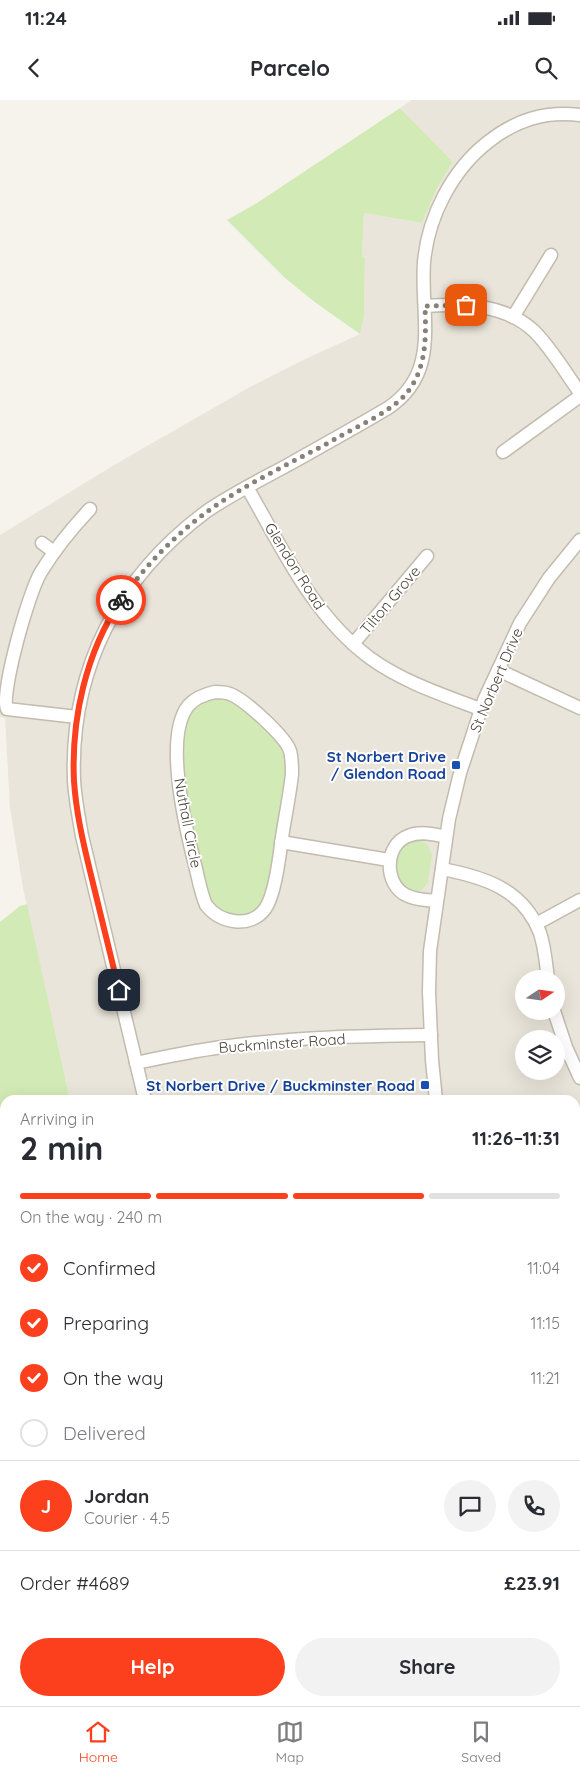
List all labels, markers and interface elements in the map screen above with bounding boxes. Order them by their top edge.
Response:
text: 11:24 [25,6,67,30]
icon: back [20,54,48,82]
text: Parcelo [250,54,330,82]
icon: search [532,54,560,82]
pin [445,284,487,326]
icon: bag [452,291,480,319]
street label: Glendon Road [261,519,329,613]
street label: Tilton Grove [356,562,424,638]
courier [96,575,146,625]
icon: bike [107,586,135,614]
street label: St Norbert Drive [465,625,527,735]
place label: St Norbert Drive / Glendon Road [327,747,446,783]
marker: St Norbert Drive / Glendon Road [450,759,462,771]
street label: Nuthall Circle [170,776,206,870]
pin [98,969,140,1011]
north arrow [515,970,565,1020]
map controls [515,970,565,1080]
icon: home [105,976,133,1004]
street label: Buckminster Road [218,1029,346,1057]
button: layers [515,1030,565,1080]
place label: St Norbert Drive / Buckminster Road [146,1076,415,1095]
marker: St Norbert Drive / Buckminster Road [419,1079,431,1091]
text: Arriving in [20,1109,94,1129]
text: 11:26–11:31 [472,1126,560,1150]
text: 2 min [20,1128,103,1168]
text: On the way · 240 m [20,1207,162,1227]
icon: check [20,1254,48,1282]
text: Confirmed [63,1256,156,1280]
text: 11:04 [527,1258,560,1278]
icon: check [20,1309,48,1337]
text: Preparing [63,1311,149,1335]
text: 11:15 [531,1313,560,1333]
icon: check [20,1364,48,1392]
text: On the way [63,1366,164,1390]
text: 11:21 [530,1368,560,1388]
text: Delivered [63,1421,146,1445]
button: chat [444,1480,496,1532]
button: phone [508,1480,560,1532]
text: Jordan [84,1484,149,1508]
text: J [41,1494,51,1518]
text: Courier · 4.5 [84,1508,170,1528]
text: Order #4689 [20,1571,130,1595]
text: £23.91 [504,1571,560,1595]
button: Help [20,1638,285,1696]
button: Share [295,1638,560,1696]
tab: Home [79,1718,118,1766]
tab: Map [275,1718,304,1766]
tab: Saved [461,1718,501,1766]

